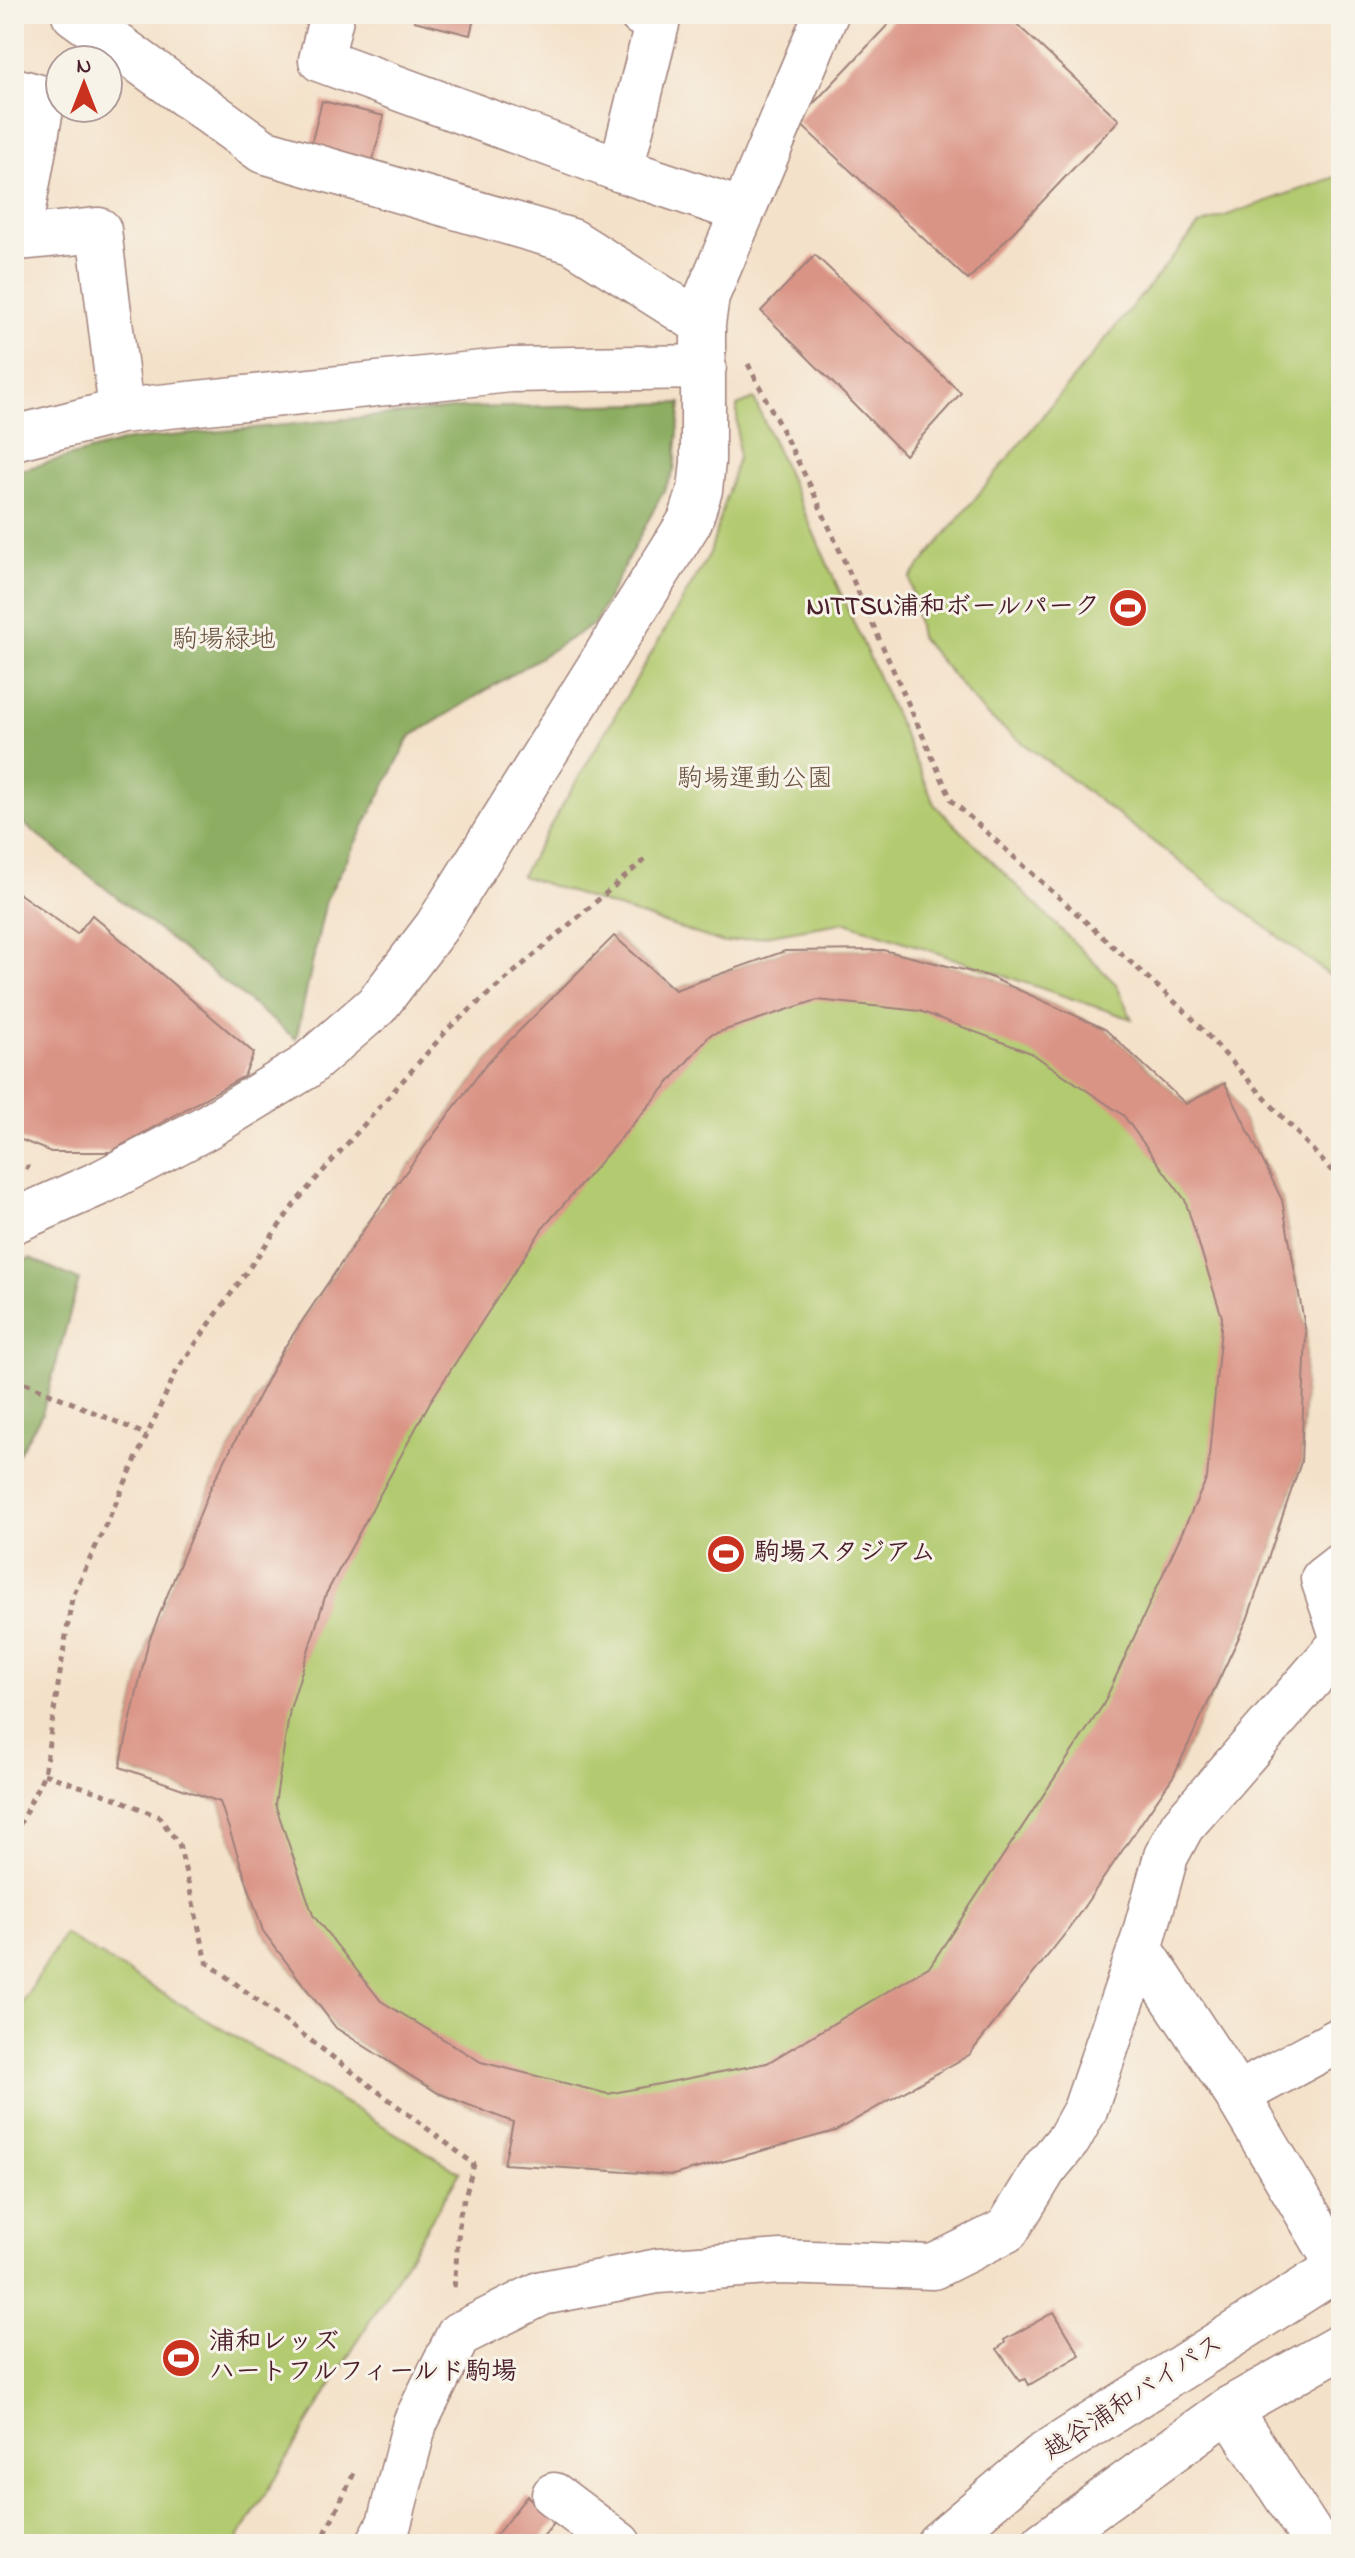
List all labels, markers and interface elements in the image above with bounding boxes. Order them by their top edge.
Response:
north arrow [44,44,124,124]
text: N [77,51,91,83]
sports icon: NITTSU浦和ボールパーク [1107,587,1149,629]
place label: NITTSU浦和ボールパーク [806,589,1100,627]
park label: 駒場緑地 [172,622,276,660]
park label: 駒場運動公園 [677,761,833,799]
sports icon: 駒場スタジアム [705,1533,747,1575]
place label: 駒場スタジアム [754,1535,936,1573]
place label: 浦和レッズ ハートフルフィールド駒場 [209,2324,517,2392]
street label: 越谷浦和バイパス [1037,2326,1231,2470]
sports icon: 浦和レッズ ハートフルフィールド駒場 [160,2337,202,2379]

